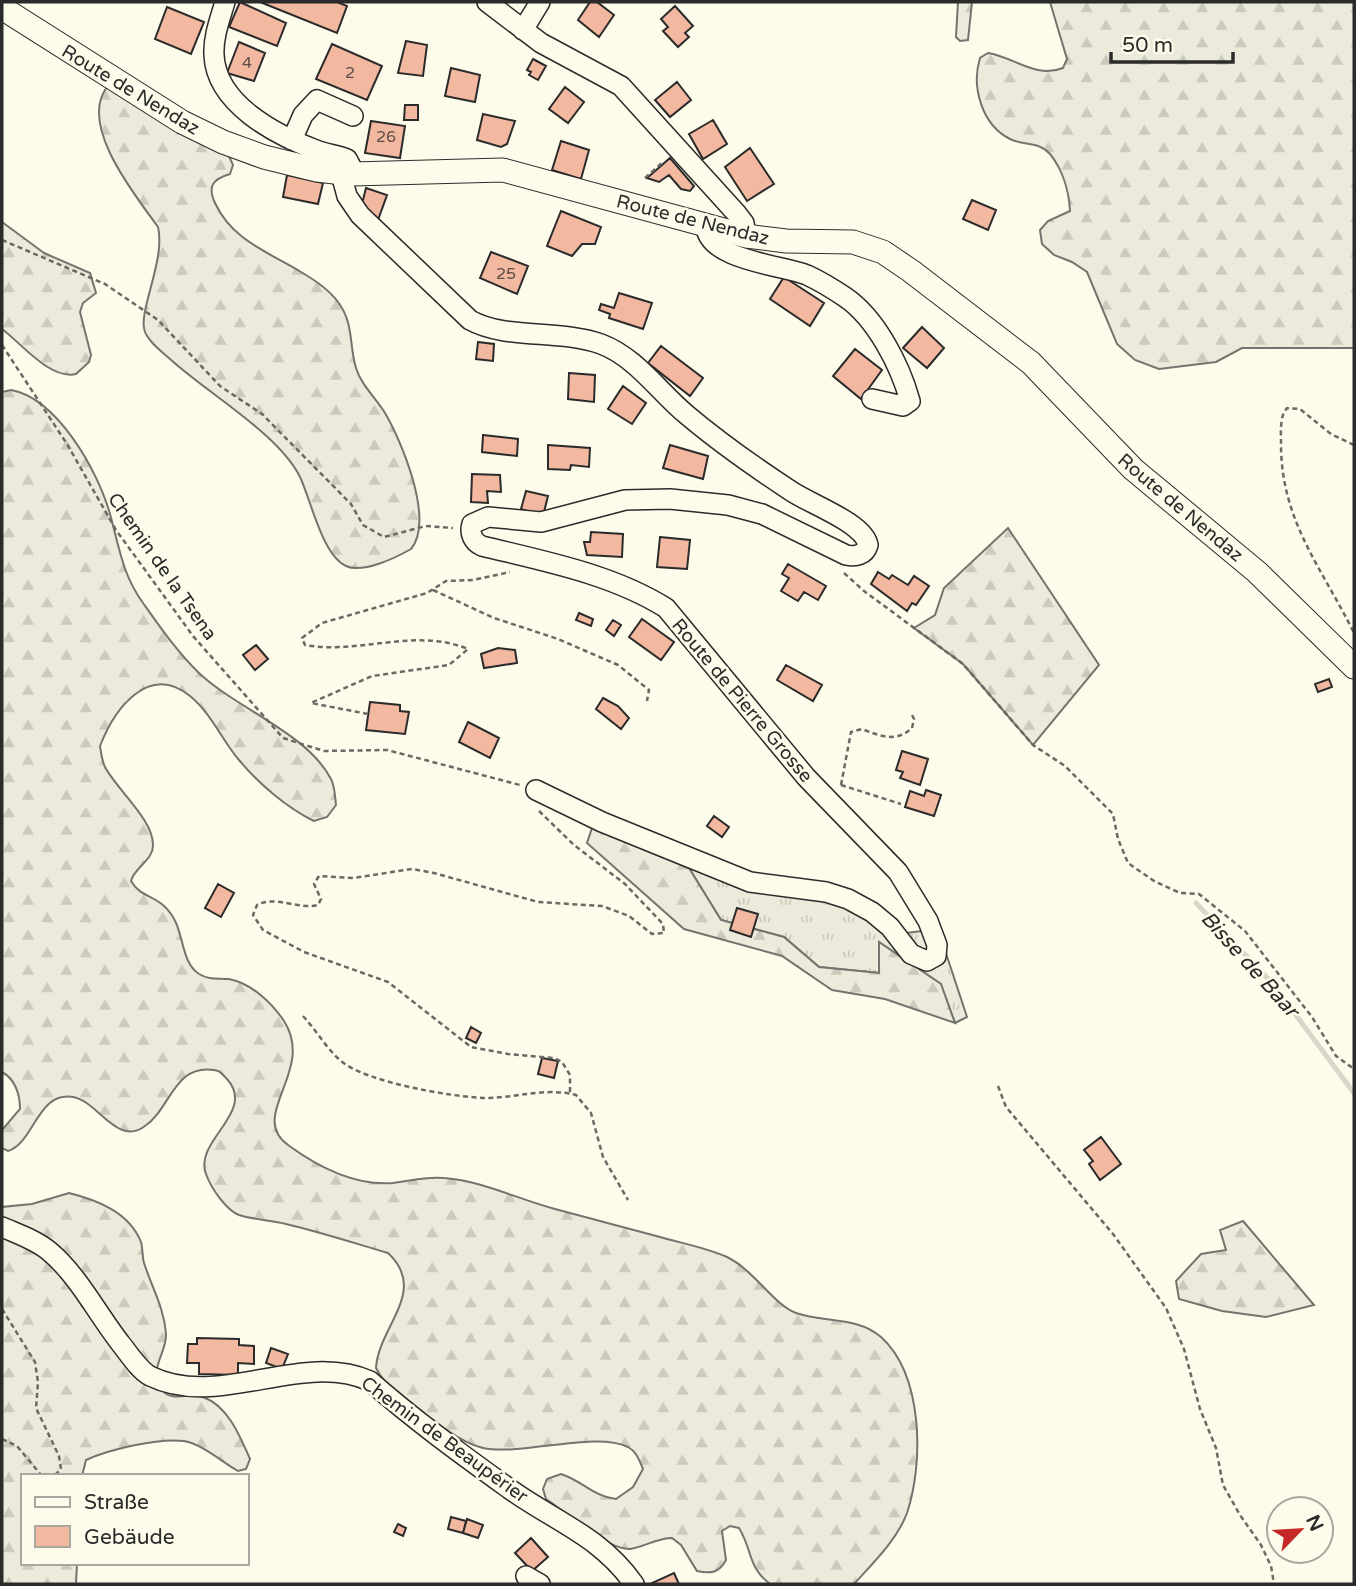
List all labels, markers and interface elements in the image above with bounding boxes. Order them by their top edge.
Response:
scale bar [1111,21,1234,65]
text: 50 m [1122,33,1173,58]
street label: Route de Nendaz [58,40,203,140]
house number: 4 [242,53,252,73]
house number: 2 [345,63,355,83]
house number: 26 [376,127,396,147]
street label: Route de Nendaz [614,190,771,250]
house number: 25 [496,264,516,284]
street label: Route de Nendaz [1113,449,1247,567]
street label: Chemin de la Tsena [103,489,221,644]
street label: Route de Pierre Grosse [667,614,817,787]
water label: Bisse de Baar [1196,906,1306,1025]
street label: Chemin de Beaupérier [357,1372,533,1508]
legend [21,1474,248,1565]
text: Straße [84,1490,149,1515]
north arrow [1265,1495,1335,1565]
text: N [1301,1512,1328,1535]
text: Gebäude [84,1525,175,1550]

